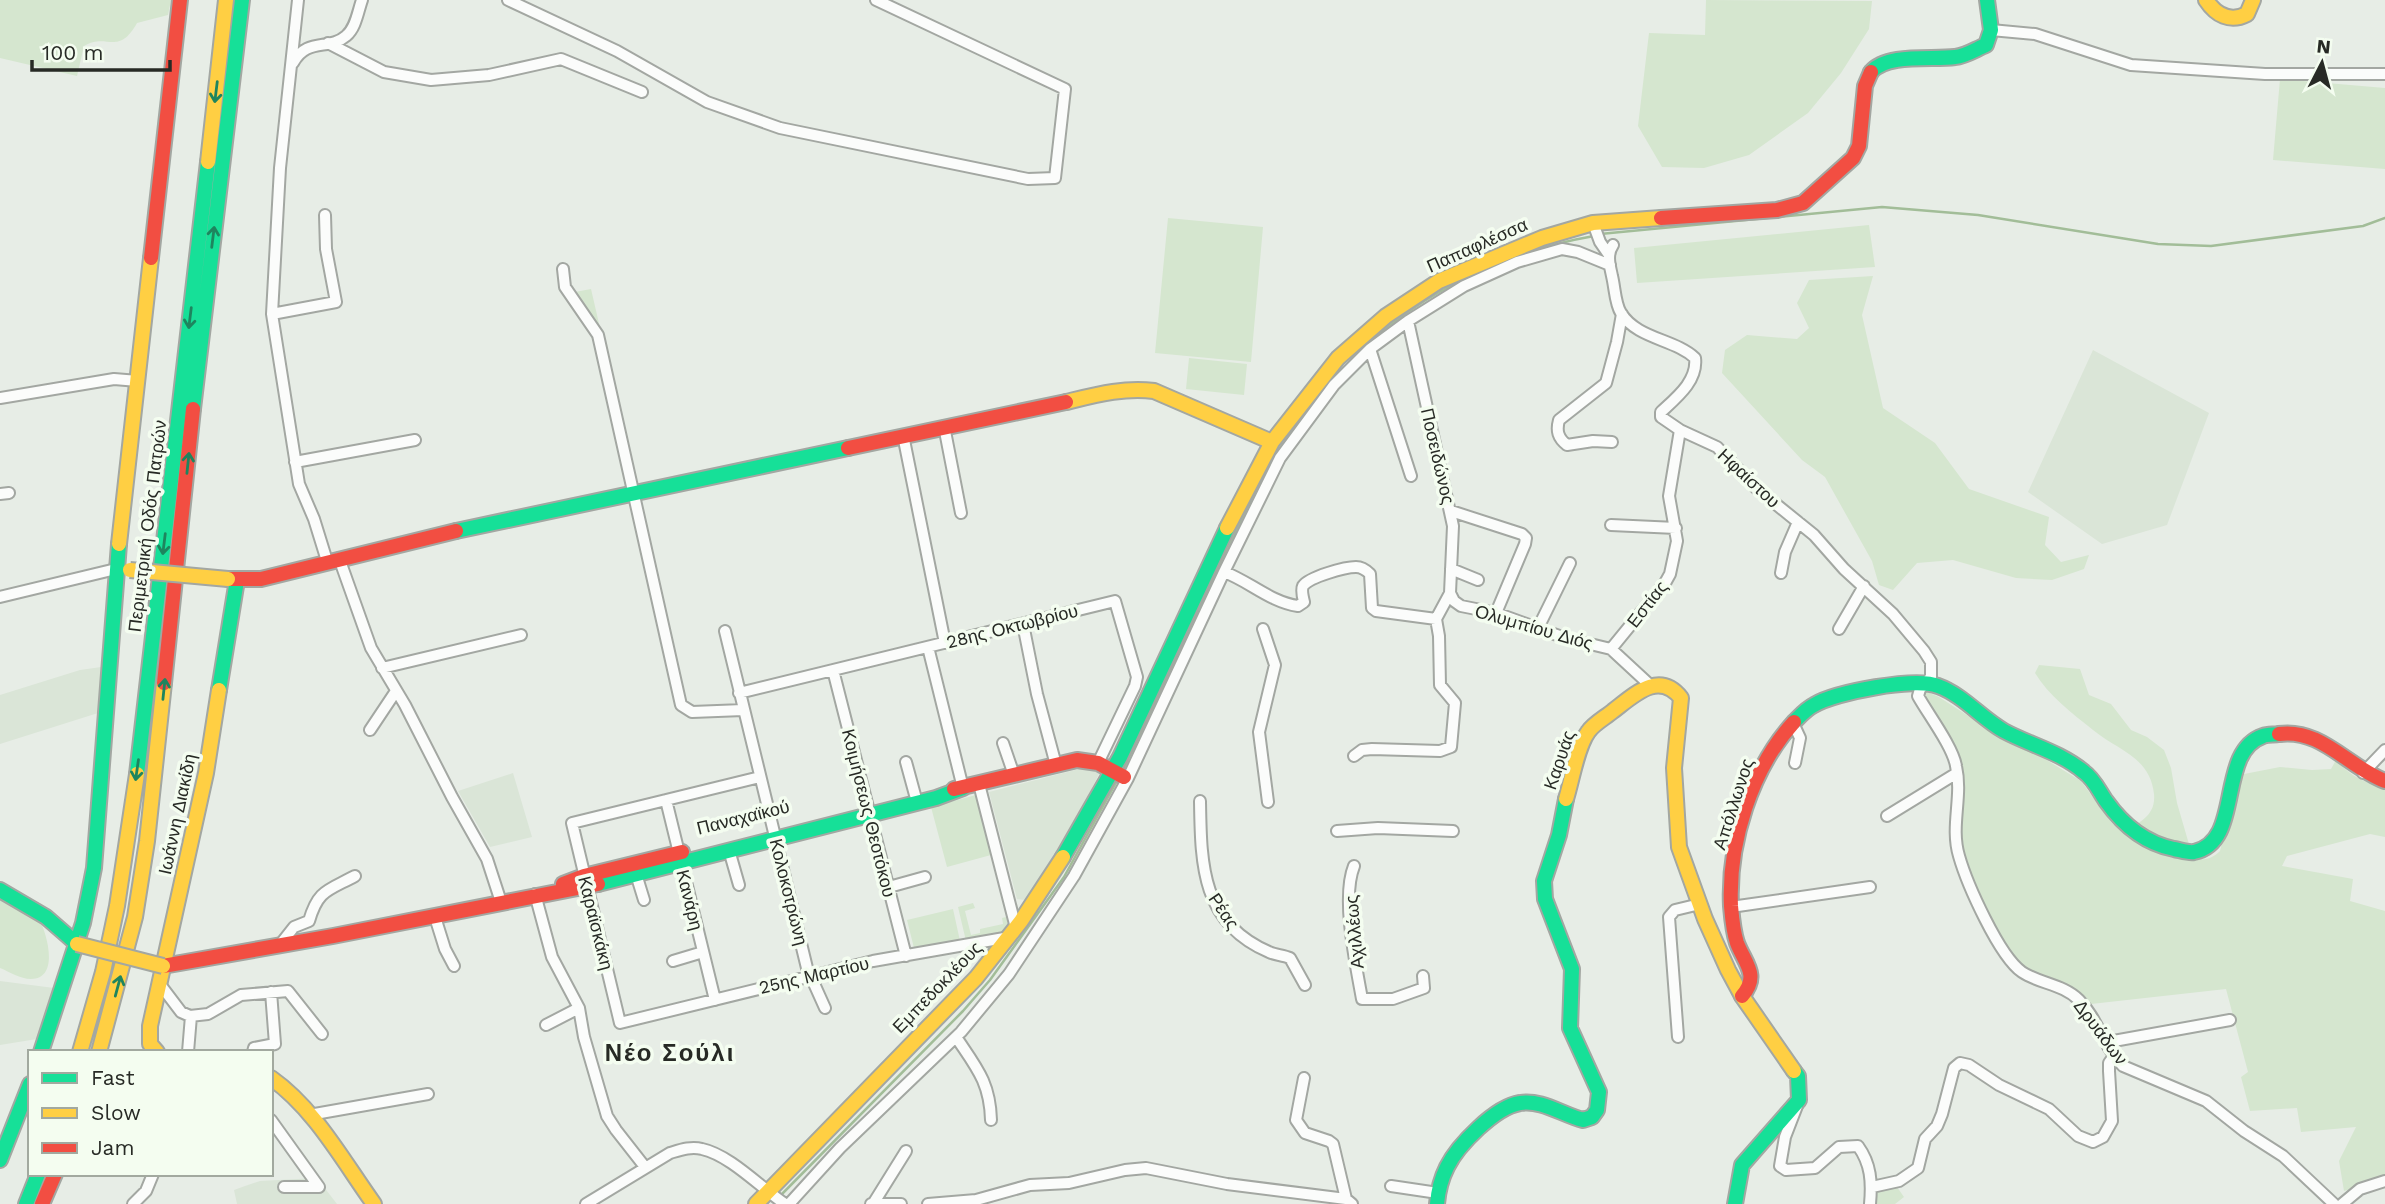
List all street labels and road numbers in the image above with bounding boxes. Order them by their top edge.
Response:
street label: Παπαφλέσσα [1423,213,1531,277]
street label: Ποσειδώνος [1417,406,1459,506]
street label: Περιμετρική Οδός Πατρών [124,419,170,633]
street label: Ηφαίστου [1714,444,1784,512]
street label: Εστίας [1622,576,1672,631]
street label: 28ης Οκτωβρίου [944,600,1080,652]
street label: Ολυμπίου Διός [1473,600,1596,654]
street label: Κοιμήσεως Θεοτόκου [838,727,900,899]
street label: Καρυάς [1539,727,1579,792]
street label: Ιωάννη Διακίδη [154,752,200,876]
street label: Απόλλωνος [1708,756,1758,852]
street label: Παναχαϊκού [694,795,792,839]
street label: Κολοκοτρώνη [766,837,812,947]
street label: Κανάρη [672,867,708,933]
street label: Καραϊσκάκη [574,874,618,972]
street label: Ρέας [1204,889,1244,933]
street label: Αχιλλέως [1340,894,1368,970]
street label: Εμπεδοκλέους [888,937,986,1037]
street label: 25ης Μαρτίου [757,952,871,998]
street label: Δρυάδων [2070,995,2132,1069]

